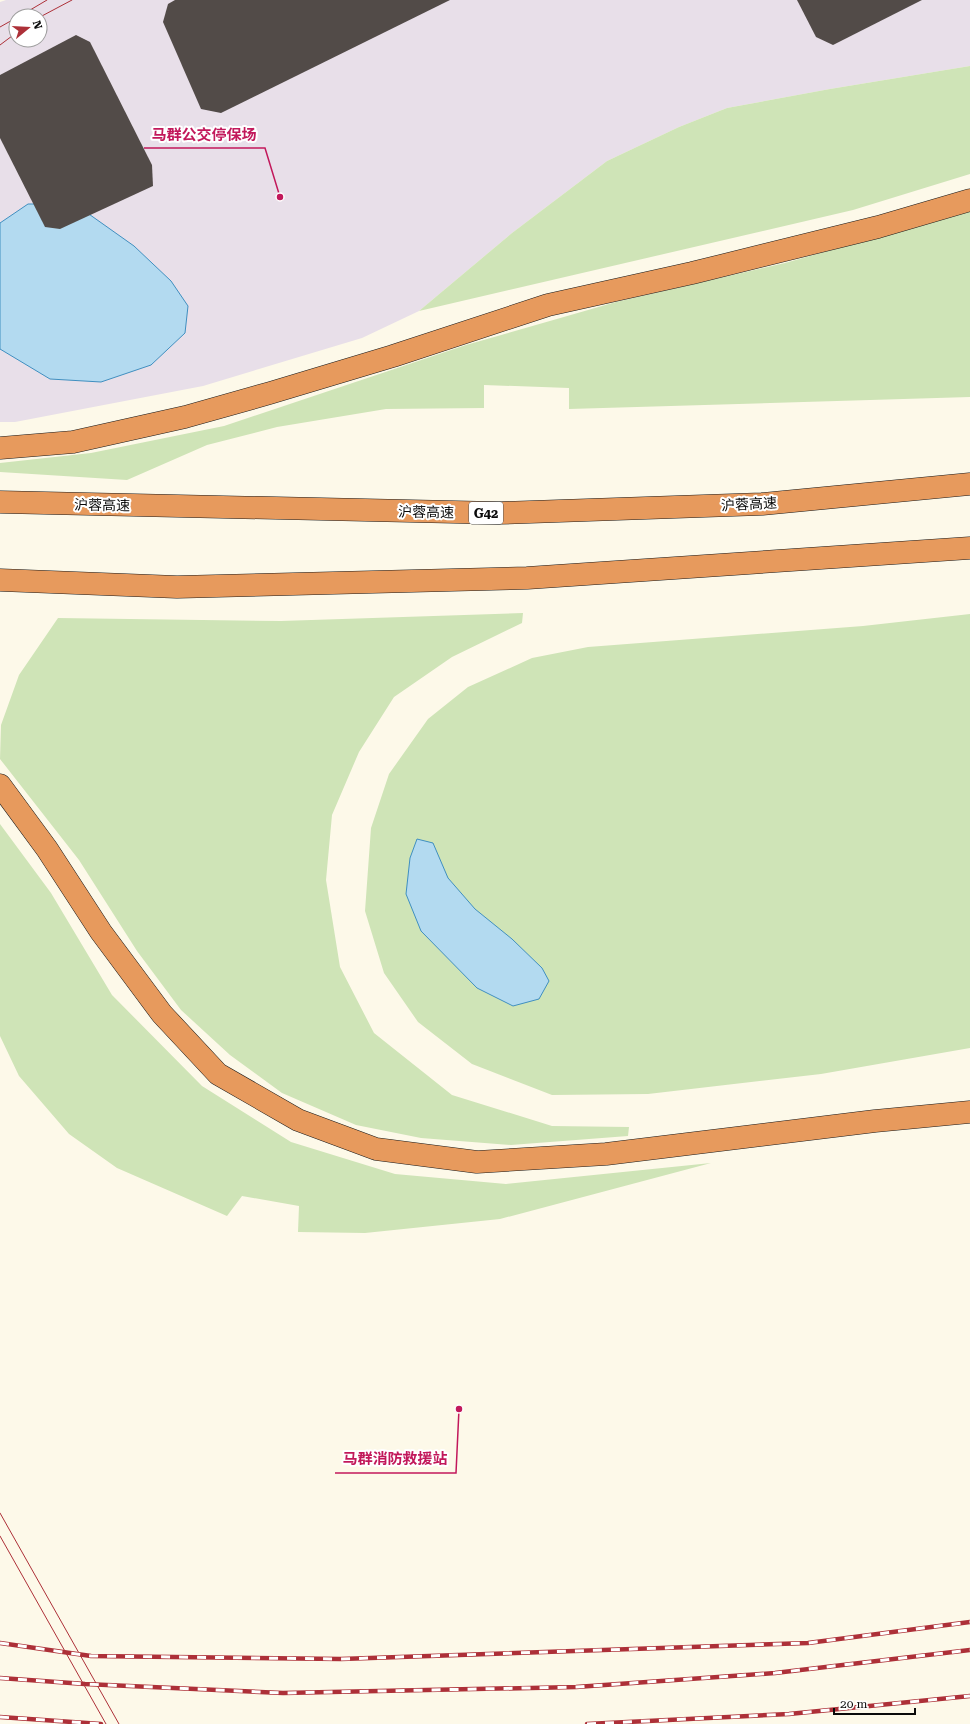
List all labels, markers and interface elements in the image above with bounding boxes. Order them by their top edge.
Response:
north arrow [8,8,48,48]
text: N [30,19,45,32]
callout: 马群公交停保场 [144,121,265,148]
text: 马群公交停保场 [151,126,257,144]
street label: 沪蓉高速 [721,495,777,513]
street label: 沪蓉高速 [74,497,130,513]
road number: G42 [469,502,503,524]
street label: 沪蓉高速 [398,504,454,520]
callout: 马群消防救援站 [335,1446,456,1473]
text: 马群消防救援站 [342,1450,448,1468]
scale bar [834,1690,915,1716]
text: 20 m [840,1697,867,1711]

